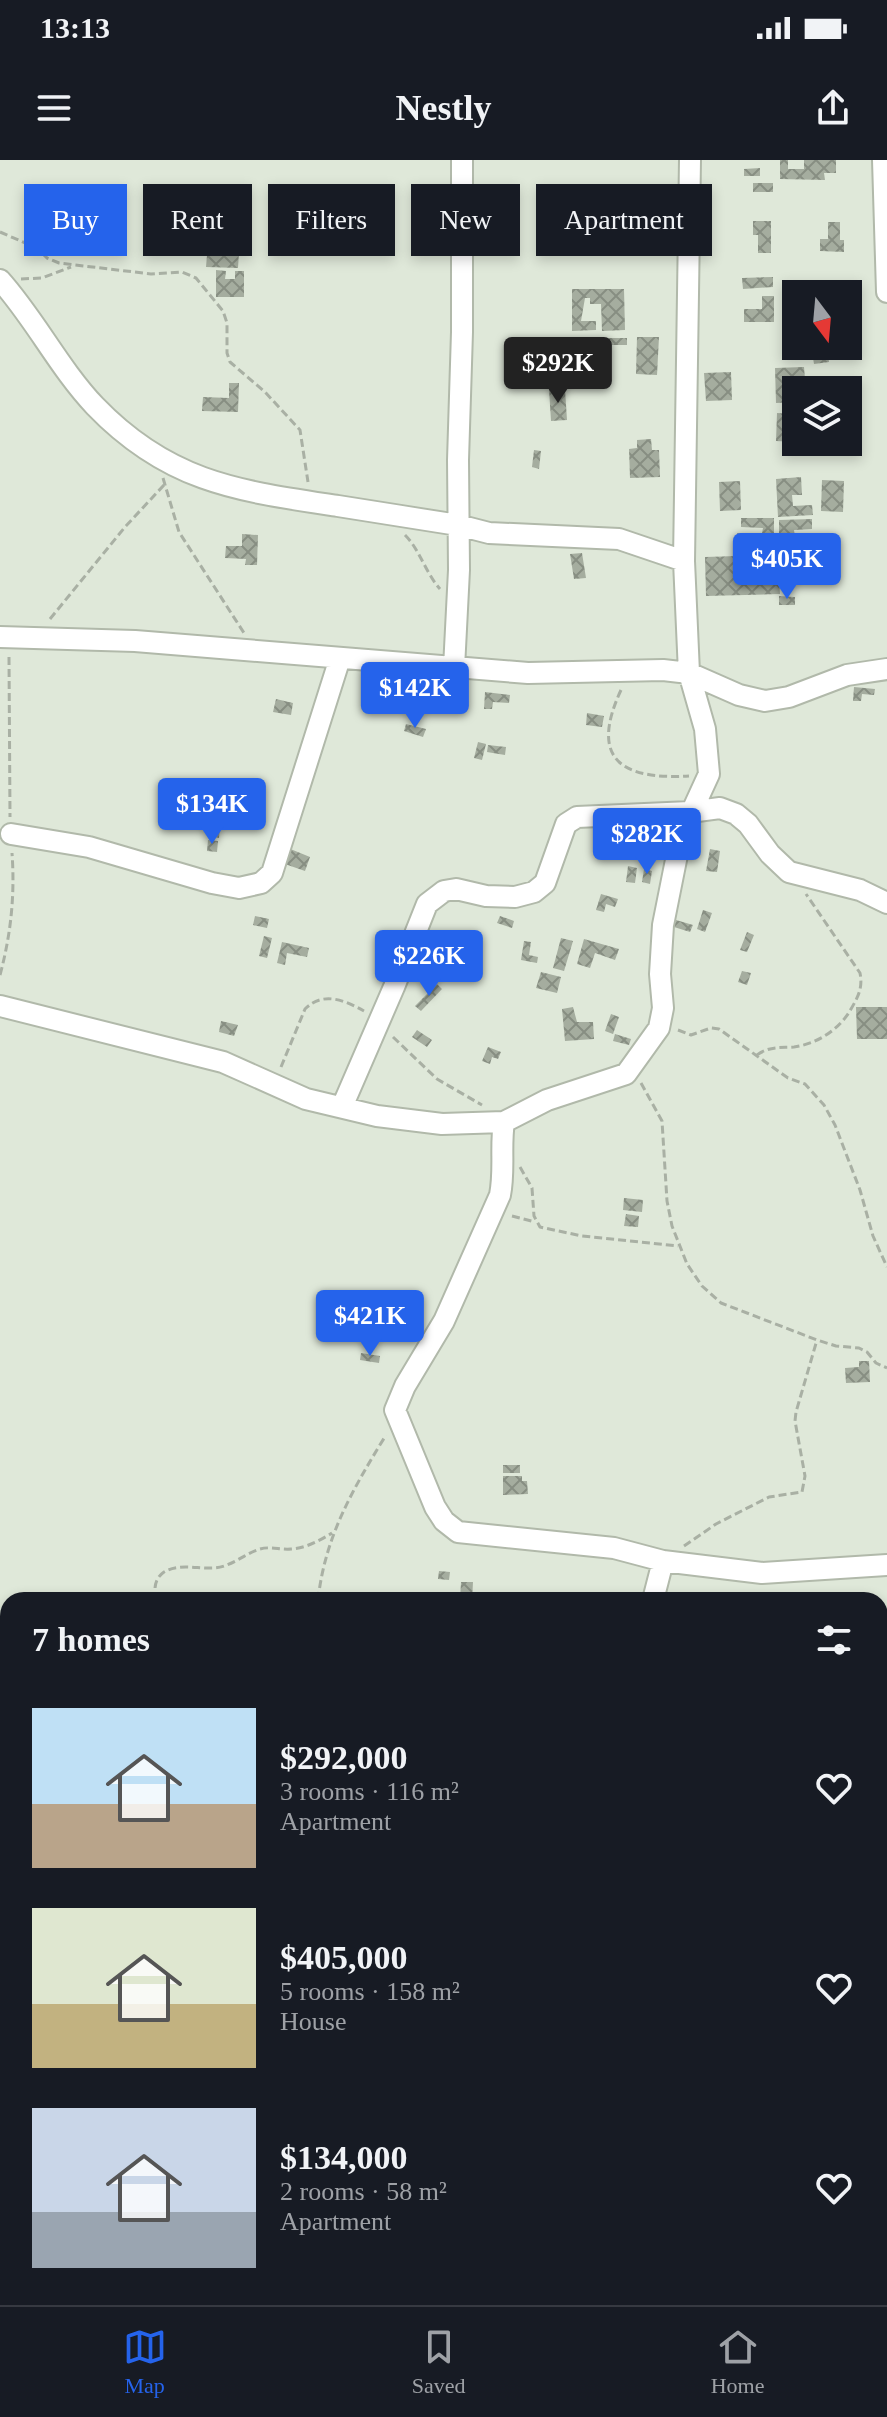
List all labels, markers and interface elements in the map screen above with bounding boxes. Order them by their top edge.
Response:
text: 13:13 [40,11,110,44]
icon: menu [32,86,76,130]
icon: share [811,86,855,130]
text: Nestly [396,88,491,128]
chip: Buy [24,184,127,256]
chip: Rent [143,184,252,256]
chip: Filters [268,184,395,256]
chip: New [411,184,520,256]
chip: Apartment [536,184,712,256]
north arrow [782,280,862,360]
map controls [782,280,862,456]
pin: $292K [502,337,614,405]
text: $292K [522,348,594,377]
button: layers [782,376,862,456]
pin: $405K [731,533,843,601]
text: $405K [751,544,823,573]
pin: $142K [359,662,471,730]
text: $142K [379,673,451,702]
pin: $134K [156,778,268,846]
text: $134K [176,789,248,818]
pin: $282K [591,808,703,876]
text: $282K [611,819,683,848]
pin: $226K [373,930,485,998]
text: $226K [393,941,465,970]
pin: $421K [314,1290,426,1358]
text: $421K [334,1301,406,1330]
icon: filters [812,1618,856,1662]
text: 7 homes [32,1621,150,1658]
text: $292,000 [280,1739,408,1776]
icon: home [96,1740,192,1836]
icon: heart [812,1766,856,1810]
text: 3 rooms · 116 m² [280,1777,459,1806]
text: Apartment [280,1807,391,1836]
text: $405,000 [280,1939,408,1976]
icon: home [96,1940,192,2036]
icon: heart [812,1966,856,2010]
text: 5 rooms · 158 m² [280,1977,460,2006]
text: House [280,2007,346,2036]
text: $134,000 [280,2139,408,2176]
icon: home [96,2140,192,2236]
icon: heart [812,2166,856,2210]
text: 2 rooms · 58 m² [280,2177,447,2206]
text: Apartment [280,2207,391,2236]
tab: Map [123,2325,167,2399]
tab: Saved [412,2325,466,2399]
tab: Home [711,2325,764,2399]

